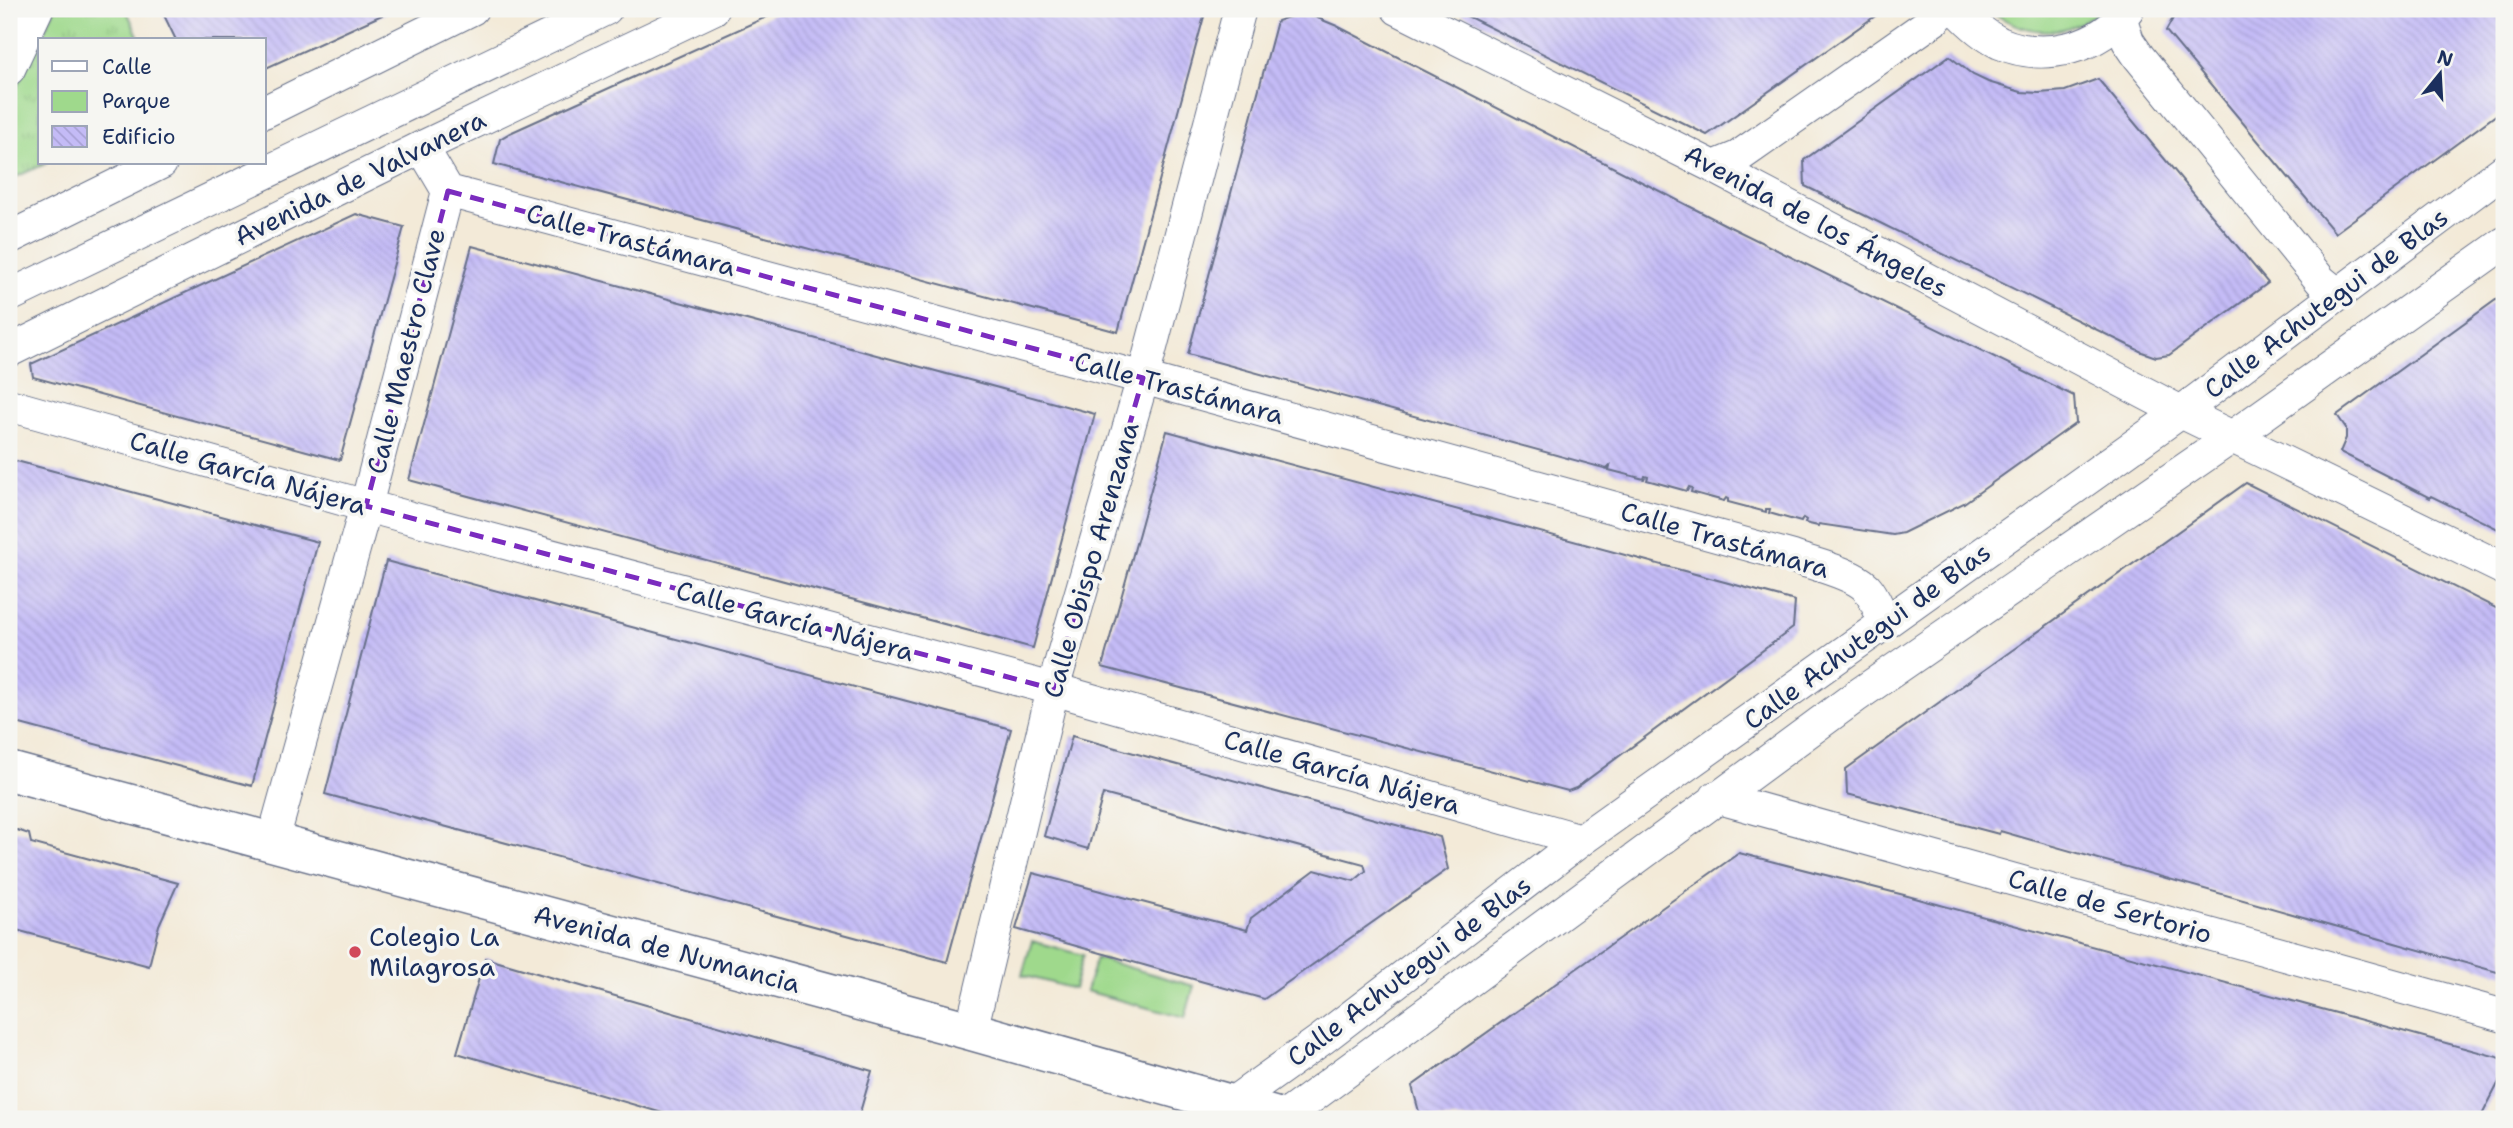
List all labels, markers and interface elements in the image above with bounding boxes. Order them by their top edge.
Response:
legend [38,38,266,164]
north arrow [2404,38,2474,108]
text: N [2434,44,2456,73]
text: Calle [102,53,152,81]
text: Parque [102,87,171,115]
street label: Avenida de Valvanera [228,101,491,254]
text: Edificio [102,123,175,151]
street label: Avenida de los Ángeles [1678,136,1955,305]
street label: Calle Trastámara [523,195,740,284]
street label: Calle Achutegui de Blas [2196,199,2455,406]
street label: Calle Maestro Clave [358,224,453,477]
street label: Calle Trastámara [1071,343,1288,432]
street label: Calle Obispo Arenzana [1034,418,1147,702]
street label: Calle García Nájera [126,422,370,523]
street label: Calle Trastámara [1617,493,1833,586]
street label: Calle Achutegui de Blas [1736,534,1997,737]
street label: Calle García Nájera [673,572,918,669]
street label: Calle García Nájera [1220,721,1464,822]
street label: Calle de Sertorio [2004,860,2216,951]
street label: Calle Achutegui de Blas [1279,867,1538,1074]
street label: Avenida de Numancia [530,896,804,1001]
place label: Colegio La Milagrosa [369,919,499,984]
marker: Colegio La Milagrosa [347,944,363,960]

